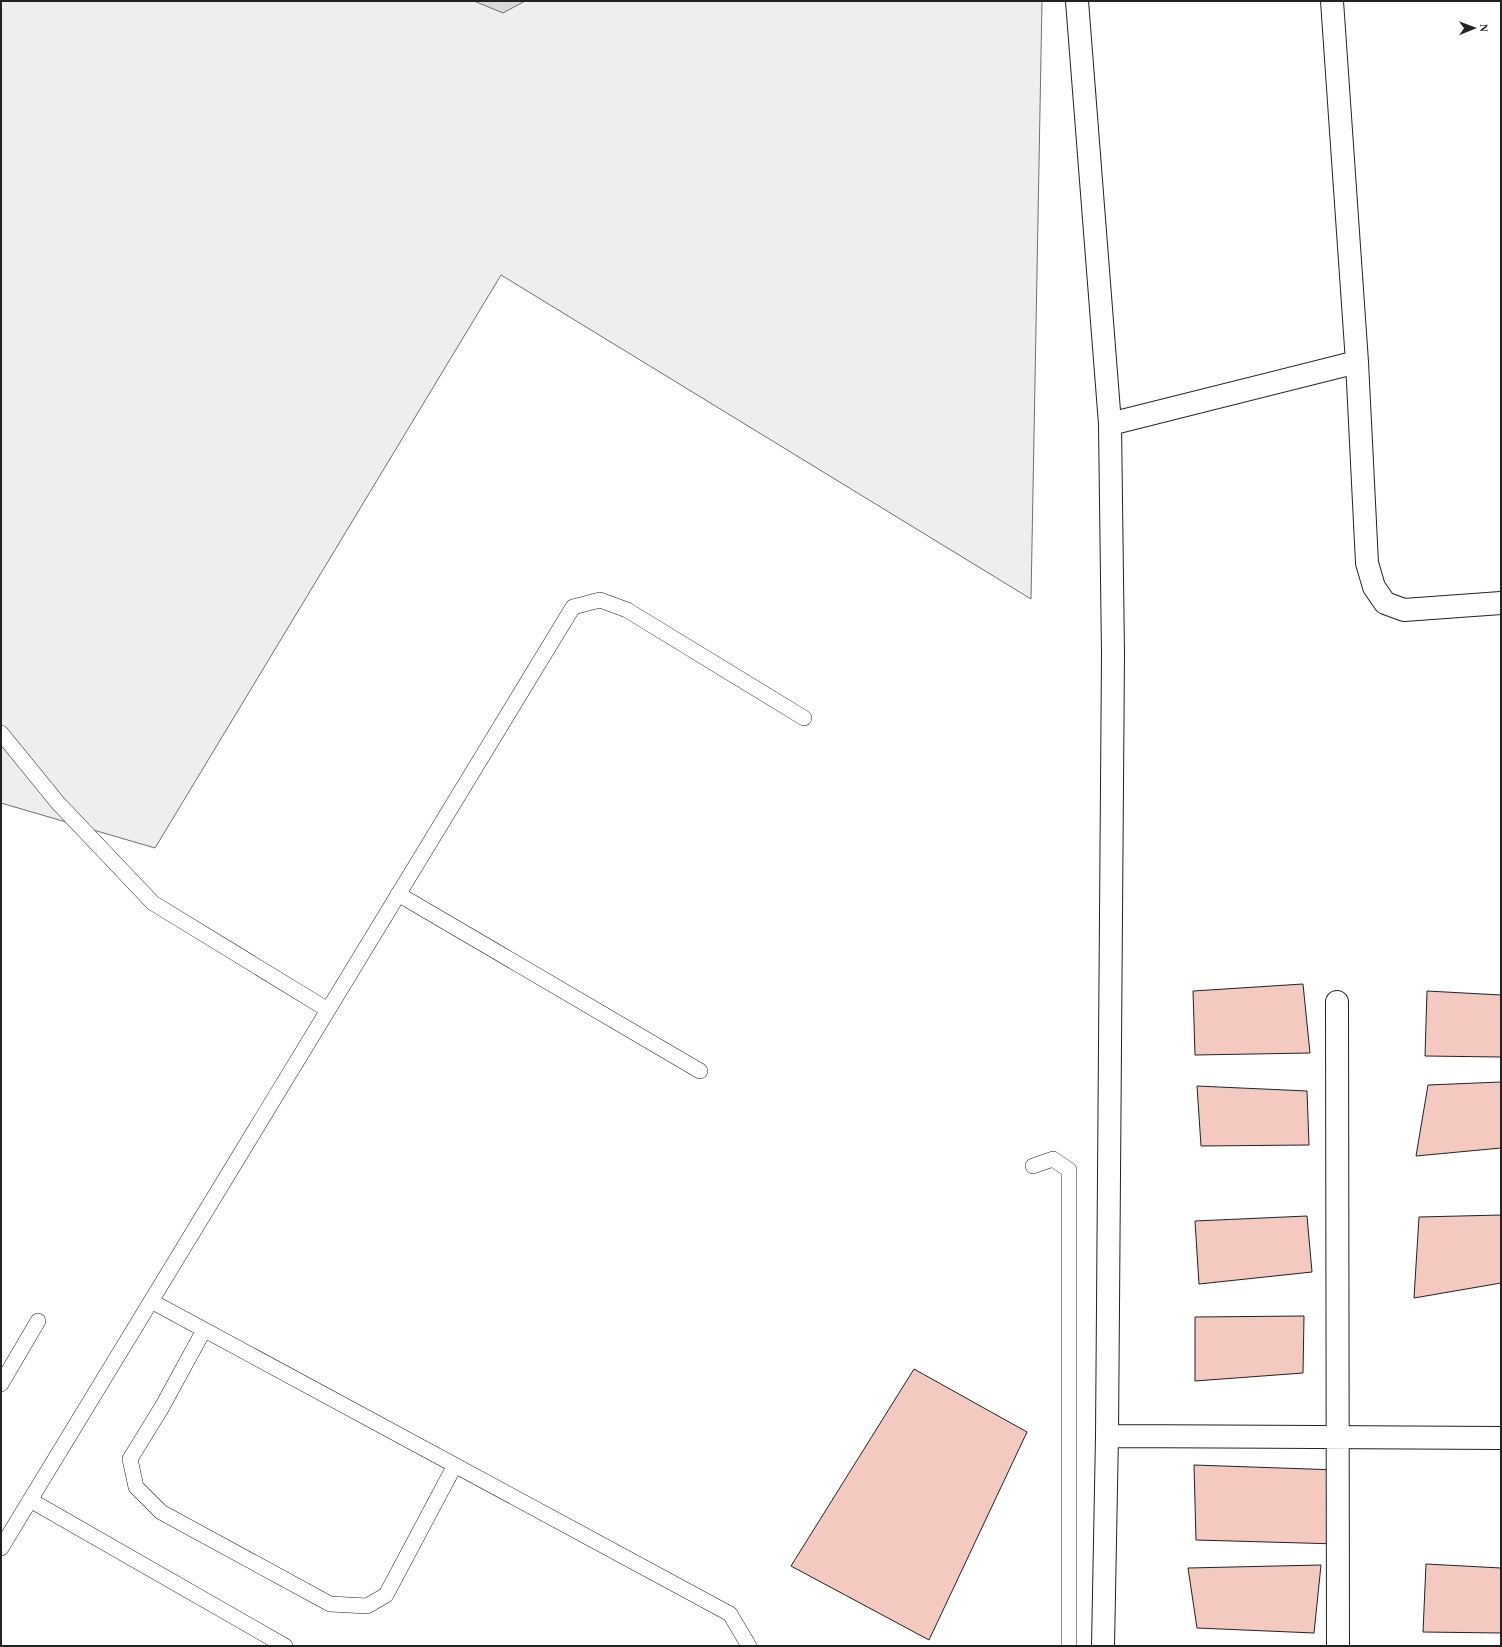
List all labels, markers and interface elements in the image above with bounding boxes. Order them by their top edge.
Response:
north arrow [1454,8,1494,48]
text: N [1478,24,1490,32]

